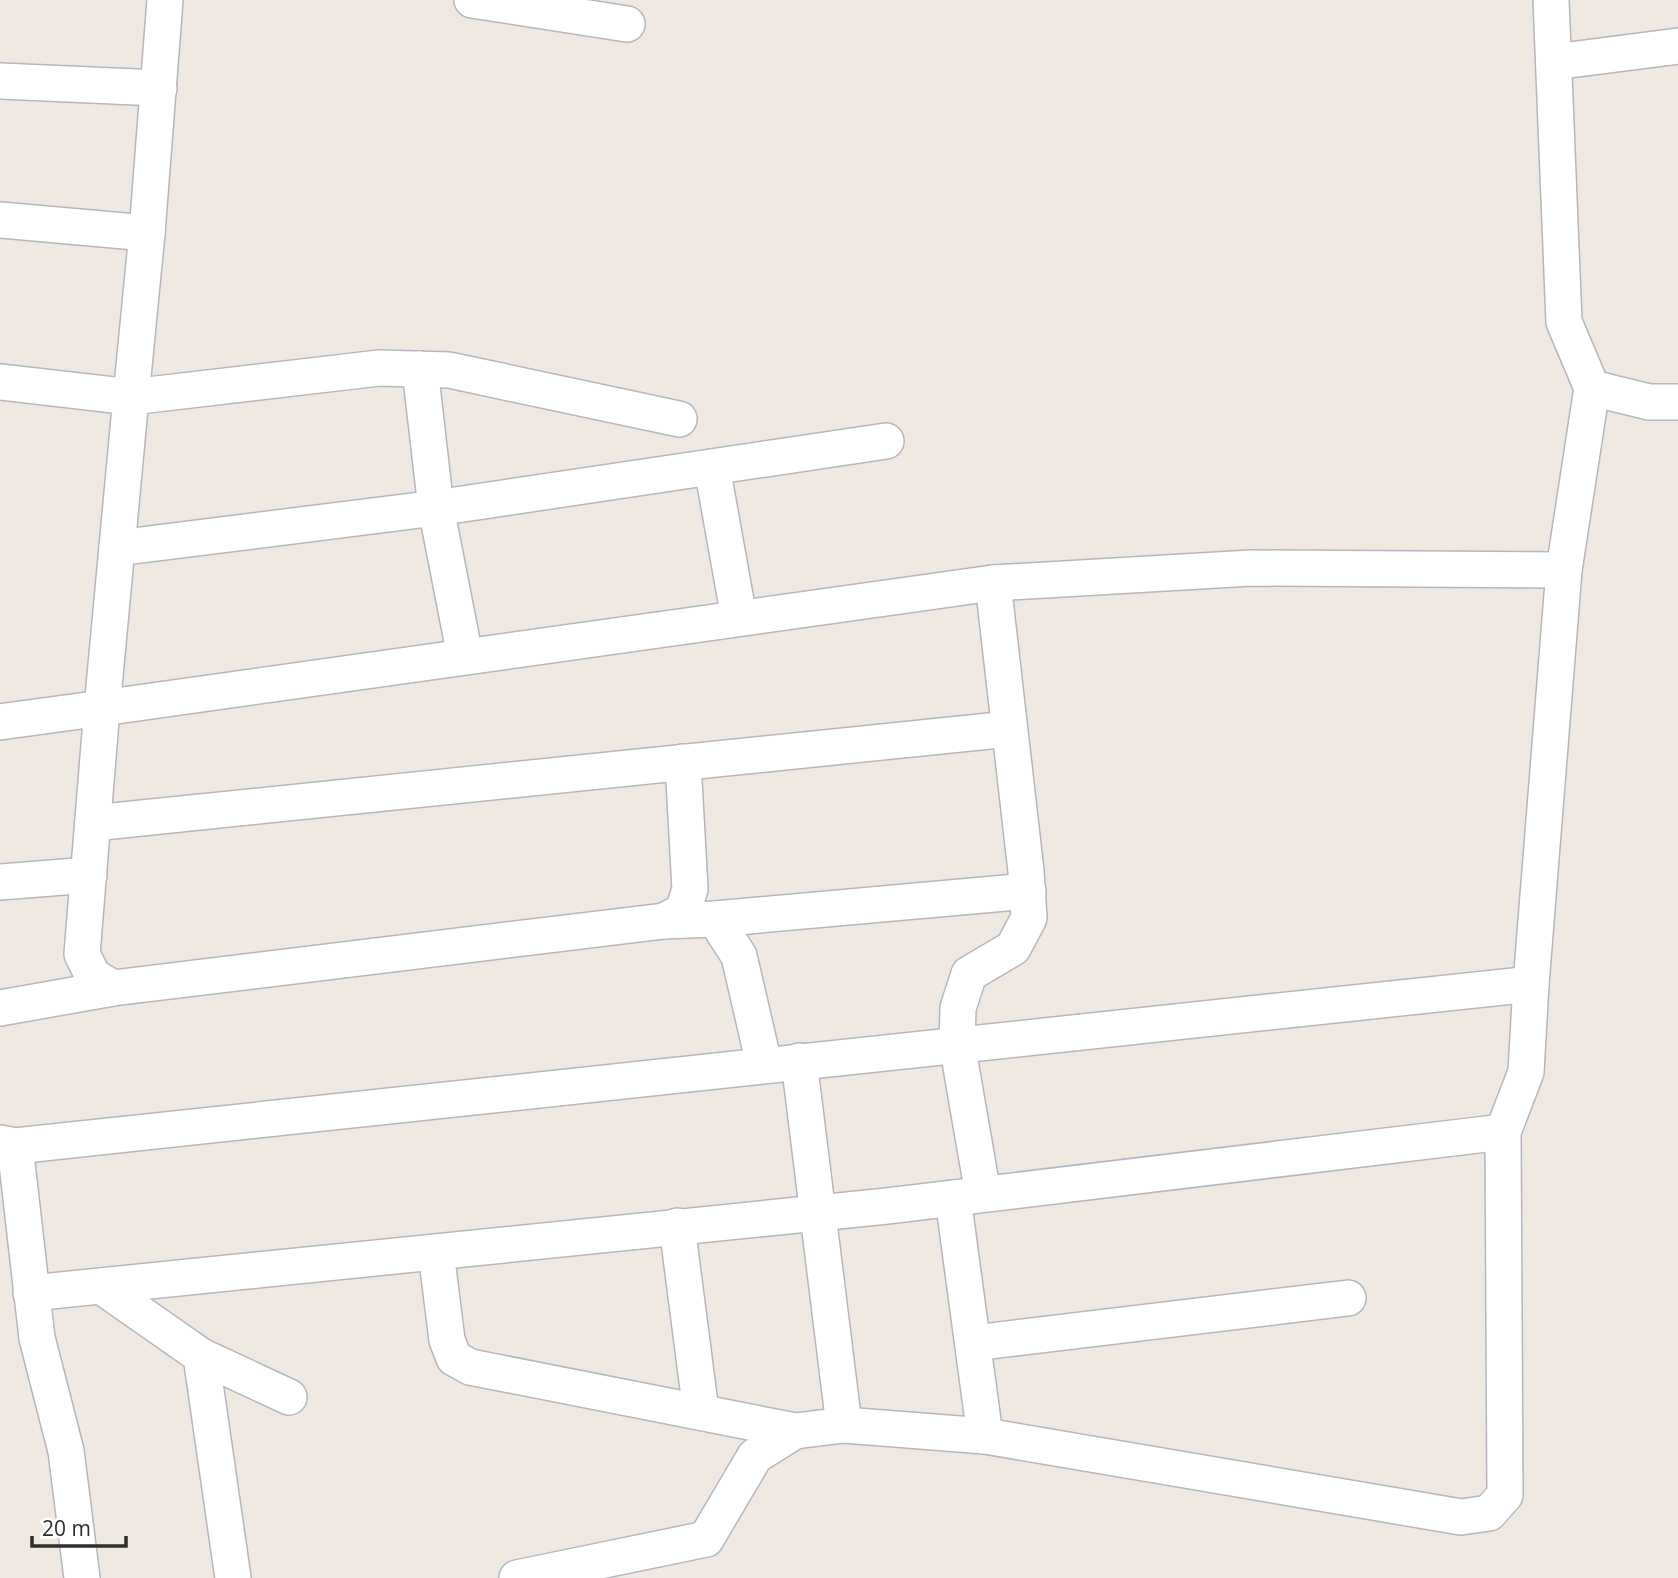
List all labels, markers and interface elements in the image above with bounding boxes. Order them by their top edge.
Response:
scale bar [32,1504,126,1548]
text: 20 m [42,1514,91,1542]

